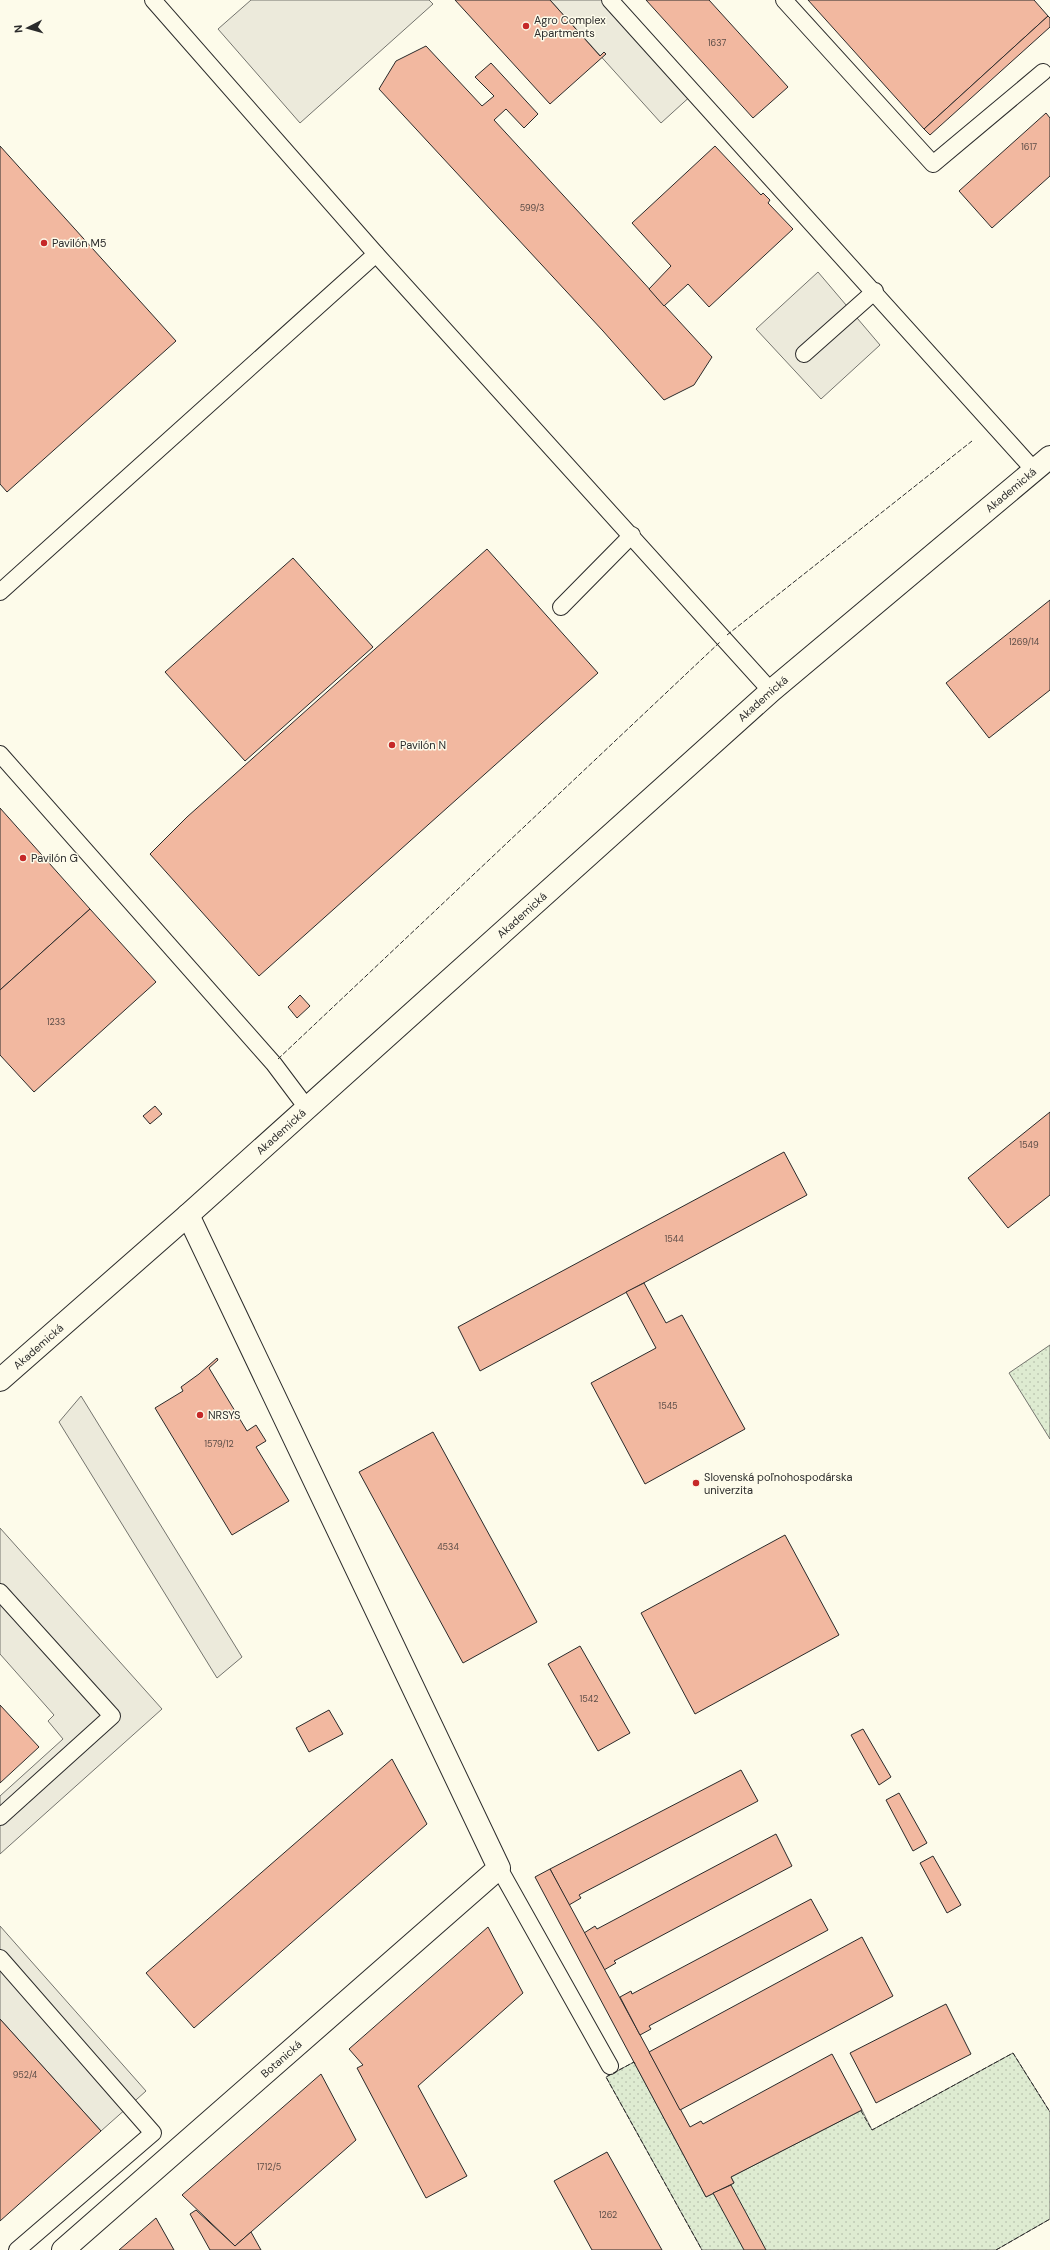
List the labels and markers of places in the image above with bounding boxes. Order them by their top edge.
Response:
place label: Agro Complex Apartments [534,13,606,40]
marker: Agro Complex Apartments [521,21,531,31]
place label: Pavilón M5 [52,236,107,250]
marker: Pavilón M5 [39,238,49,248]
place label: Pavilón N [400,738,446,752]
marker: Pavilón N [387,740,397,750]
place label: Pavilón G [31,851,78,865]
marker: Pavilón G [18,853,28,863]
place label: NRSYS [208,1408,241,1422]
marker: NRSYS [195,1410,205,1420]
place label: Slovenská poľnohospodárska univerzita [704,1470,852,1497]
marker: Slovenská poľnohospodárska univerzita [691,1478,701,1488]

